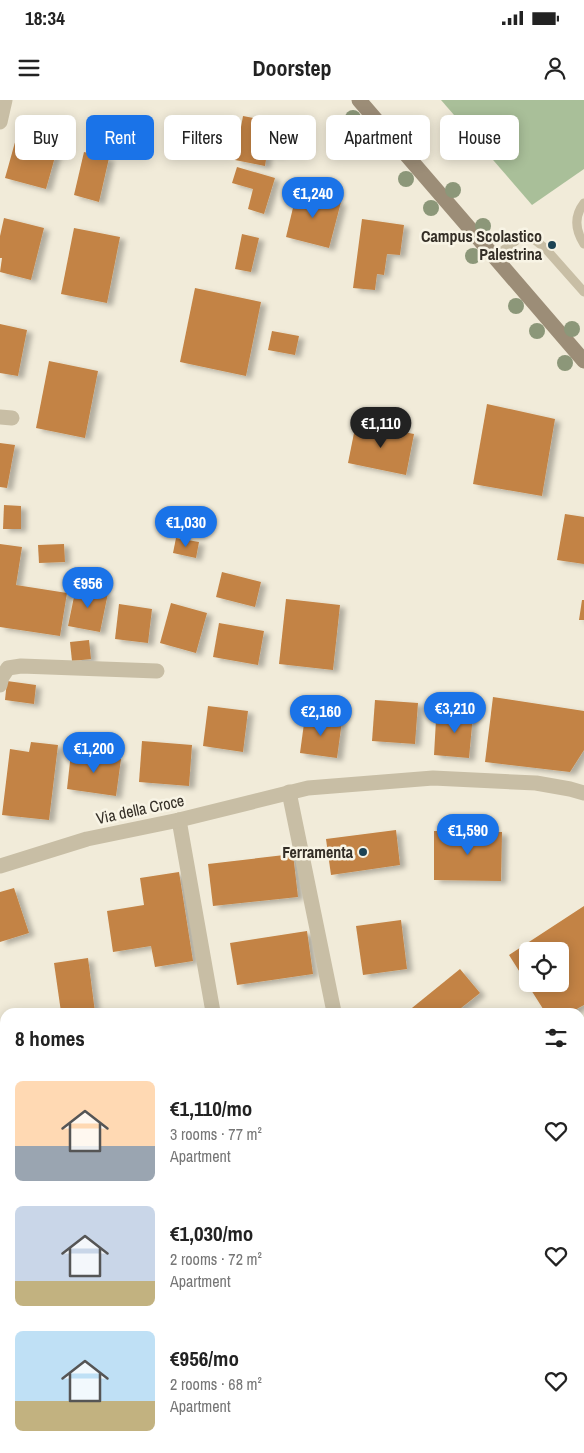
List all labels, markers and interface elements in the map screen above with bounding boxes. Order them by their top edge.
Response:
text: 18:34 [25,5,65,31]
text: Doorstep [252,53,332,83]
icon: menu [15,54,43,82]
icon: person [541,54,569,82]
chip: Buy [15,115,76,160]
chip: Rent [86,115,154,160]
chip: Filters [164,115,241,160]
chip: New [251,115,316,160]
chip: Apartment [326,115,430,160]
chip: House [440,115,519,160]
pin: €1,240 [272,176,354,219]
text: €1,240 [293,182,333,204]
place label: Campus Scolastico Palestrina [421,225,543,265]
marker: Campus Scolastico Palestrina [546,239,558,251]
pin: €1,110 [340,406,422,449]
text: €1,110 [361,412,401,434]
pin: €1,030 [145,506,227,548]
text: €1,030 [166,511,206,533]
pin: €956 [58,566,118,609]
text: €956 [73,572,103,594]
pin: €3,210 [414,692,496,734]
pin: €2,160 [280,694,362,737]
text: €3,210 [435,697,475,719]
text: €2,160 [301,700,341,722]
pin: €1,200 [53,732,135,774]
text: €1,200 [74,737,114,759]
street label: Via della Croce [94,789,186,829]
pin: €1,590 [427,814,509,856]
text: €1,590 [448,819,488,841]
place label: Ferramenta [282,841,354,863]
marker: Ferramenta [357,846,369,858]
map controls [519,942,569,992]
button: locate [519,942,569,992]
text: 8 homes [15,1024,85,1053]
icon: filters [542,1024,570,1052]
text: €1,110/mo [170,1094,252,1123]
icon: home [55,1101,115,1161]
icon: heart [542,1117,570,1145]
text: 3 rooms · 77 m² [170,1123,262,1145]
text: Apartment [170,1145,231,1167]
text: €1,030/mo [170,1219,253,1248]
icon: home [55,1226,115,1286]
icon: heart [542,1242,570,1270]
text: 2 rooms · 72 m² [170,1248,262,1270]
text: Apartment [170,1270,231,1292]
text: €956/mo [170,1344,239,1373]
icon: home [55,1351,115,1411]
icon: heart [542,1367,570,1395]
text: 2 rooms · 68 m² [170,1373,262,1395]
text: Apartment [170,1395,231,1417]

